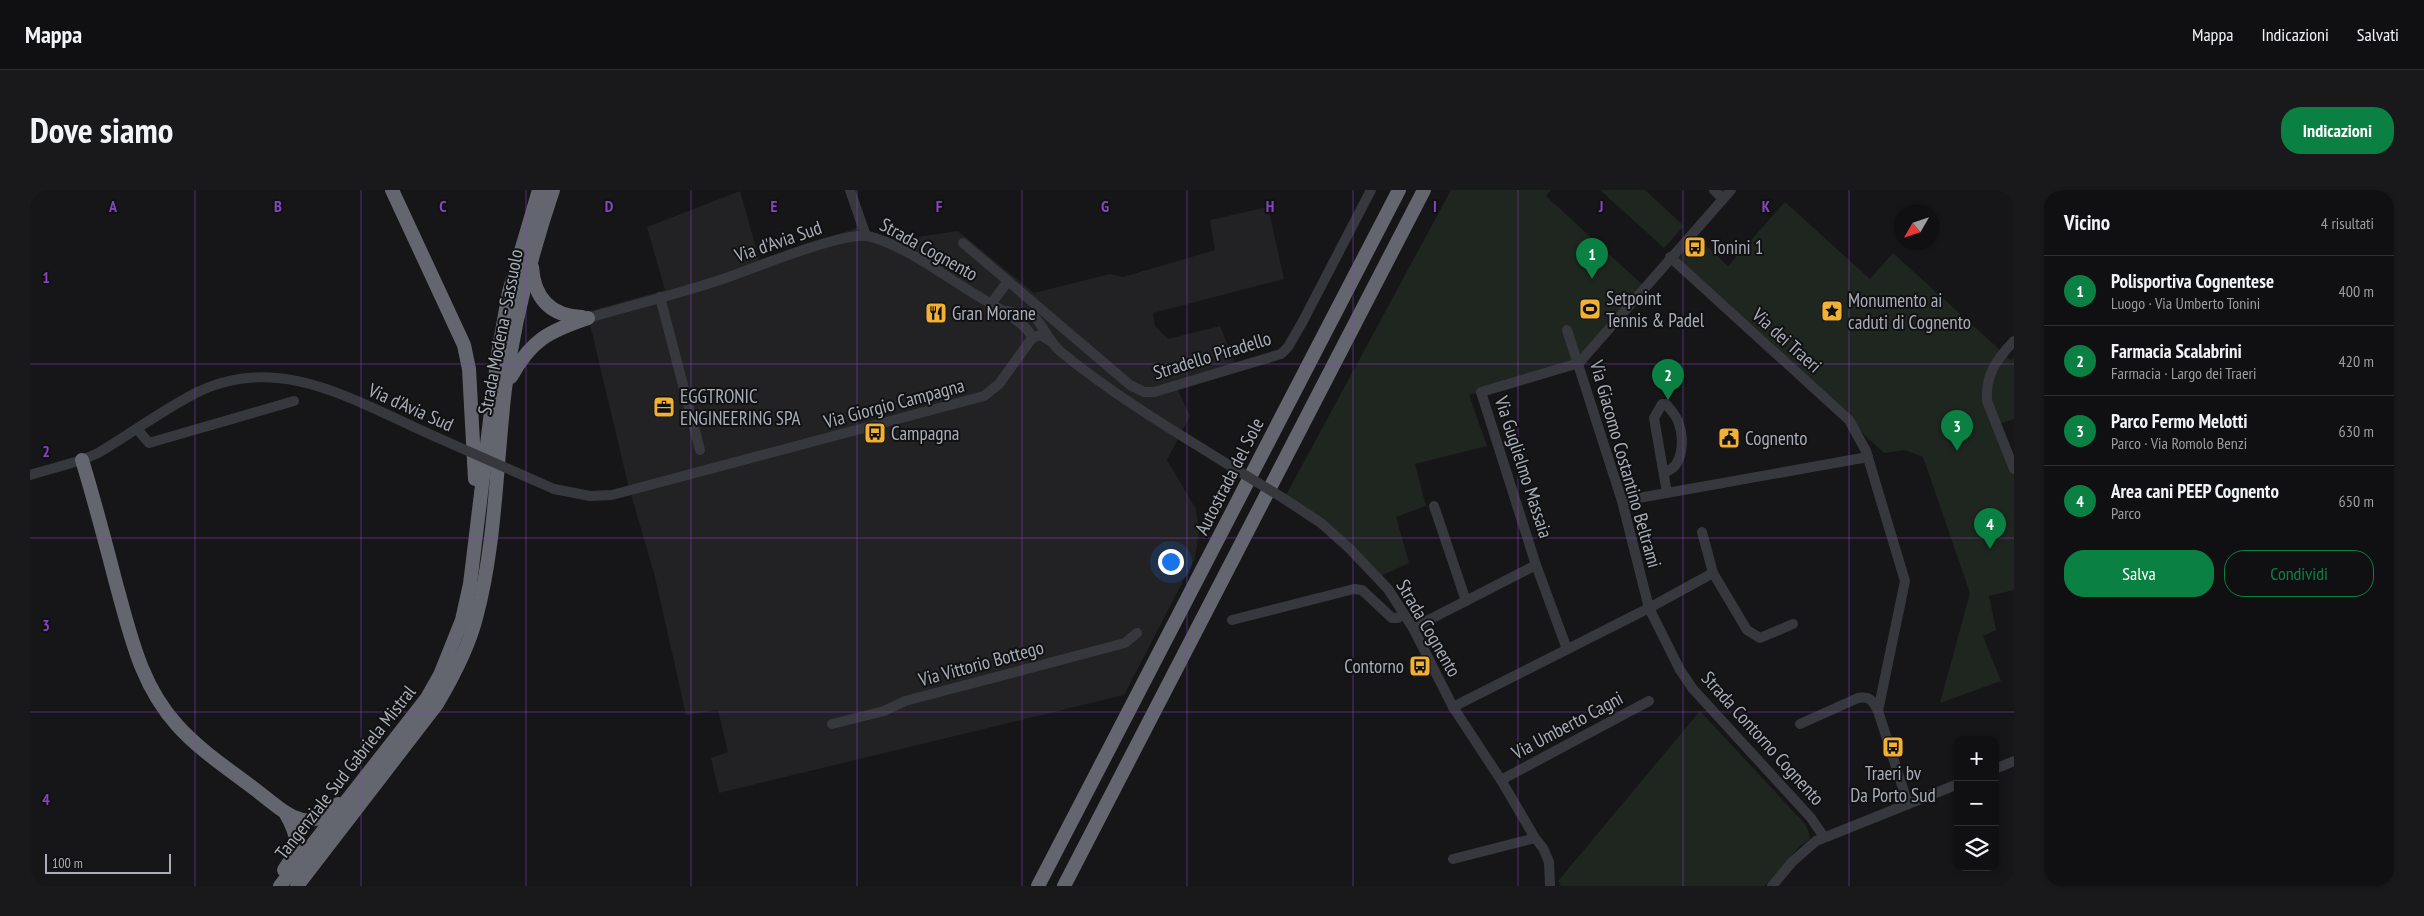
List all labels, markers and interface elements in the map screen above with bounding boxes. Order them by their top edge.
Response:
text: Mappa [25,19,82,50]
text: Mappa [2192,23,2233,46]
text: Indicazioni [2261,23,2329,46]
text: Salvati [2357,23,2399,46]
text: Dove siamo [30,107,173,153]
button: Indicazioni [2281,107,2394,154]
text: A [108,196,118,216]
text: B [274,196,282,216]
text: C [439,196,447,216]
text: D [605,196,614,216]
text: E [771,196,778,216]
text: F [936,196,943,216]
text: G [1101,196,1109,216]
text: H [1266,196,1274,216]
text: I [1433,196,1437,216]
text: J [1598,196,1603,216]
text: K [1762,196,1771,216]
north arrow [1894,205,1939,250]
text: Vicino [2064,209,2110,236]
street label: Strada Cognento [876,212,982,286]
text: 4 risultati [2321,213,2374,233]
street label: Via d'Avia Sud [730,215,825,267]
bus stop icon: Tonini 1 [1683,235,1707,259]
place label: Tonini 1 [1711,235,1763,259]
pin: 1 [1576,238,1608,279]
street label: Strada Modena - Sassuolo [472,247,528,417]
text: 1 [42,267,50,287]
text: Polisportiva Cognentese [2111,269,2274,293]
text: 1 [2076,281,2084,301]
text: 400 m [2339,281,2374,301]
place label: Setpoint Tennis & Padel [1606,286,1705,332]
place label: Monumento ai caduti di Cognento [1848,288,1971,334]
text: Luogo · Via Umberto Tonini [2111,293,2260,313]
sports icon: Setpoint Tennis & Padel [1578,297,1602,321]
place icon: Monumento ai caduti di Cognento [1820,299,1844,323]
restaurant icon: Gran Morane [924,301,948,325]
place label: Gran Morane [952,301,1036,325]
street label: Via dei Traeri [1747,302,1827,377]
street label: Stradello Piradello [1150,326,1274,384]
text: Farmacia Scalabrini [2111,339,2242,363]
text: 2 [2076,351,2084,371]
text: 420 m [2339,351,2374,371]
street label: Via Giacomo Costantino Beltrami [1585,357,1667,570]
pin: 2 [1652,359,1684,400]
text: Farmacia · Largo dei Traeri [2111,363,2256,383]
street label: Via Giorgio Campagna [821,373,967,433]
street label: Via d'Avia Sud [364,377,457,436]
place label: EGGTRONIC ENGINEERING SPA [680,384,801,430]
street label: Via Guglielmo Massaia [1489,392,1558,541]
office icon: EGGTRONIC ENGINEERING SPA [652,395,676,419]
text: Parco Fermo Melotti [2111,409,2247,433]
pin: 3 [1941,410,1973,451]
street label: Autostrada del Sole [1189,413,1269,538]
bus stop icon: Campagna [863,421,887,445]
text: 3 [2076,421,2084,441]
text: 630 m [2339,421,2374,441]
place label: Campagna [891,422,959,444]
public building icon: Cognento [1717,426,1741,450]
place label: Cognento [1745,426,1807,450]
text: Parco · Via Romolo Benzi [2111,433,2247,453]
text: 2 [42,441,50,461]
text: Area cani PEEP Cognento [2111,479,2279,503]
text: 4 [2076,491,2084,511]
text: 650 m [2339,491,2374,511]
text: Parco [2111,503,2141,523]
pin: 4 [1974,508,2006,549]
your location [1158,549,1184,575]
button: Salva [2064,550,2214,597]
button: Condividi [2224,550,2374,597]
street label: Strada Cognento [1392,575,1466,681]
text: 3 [42,615,50,635]
street label: Via Vittorio Bottego [915,635,1046,691]
place label: Contorno [1344,654,1404,678]
bus stop icon: Contorno [1408,654,1432,678]
street label: Strada Contorno Cognento [1696,666,1830,810]
street label: Tangenziale Sud Gabriela Mistral [270,680,421,864]
street label: Via Umberto Cagni [1506,686,1627,765]
bus stop icon: Traeri bv Da Porto Sud [1881,735,1905,759]
map controls [1954,736,1999,871]
button: + [1954,736,1999,781]
place label: Traeri bv Da Porto Sud [1850,761,1936,807]
button: − [1954,781,1999,826]
text: 4 [42,789,50,809]
button: layers [1954,826,1999,871]
scale bar [45,851,171,874]
text: 100 m [52,854,83,872]

